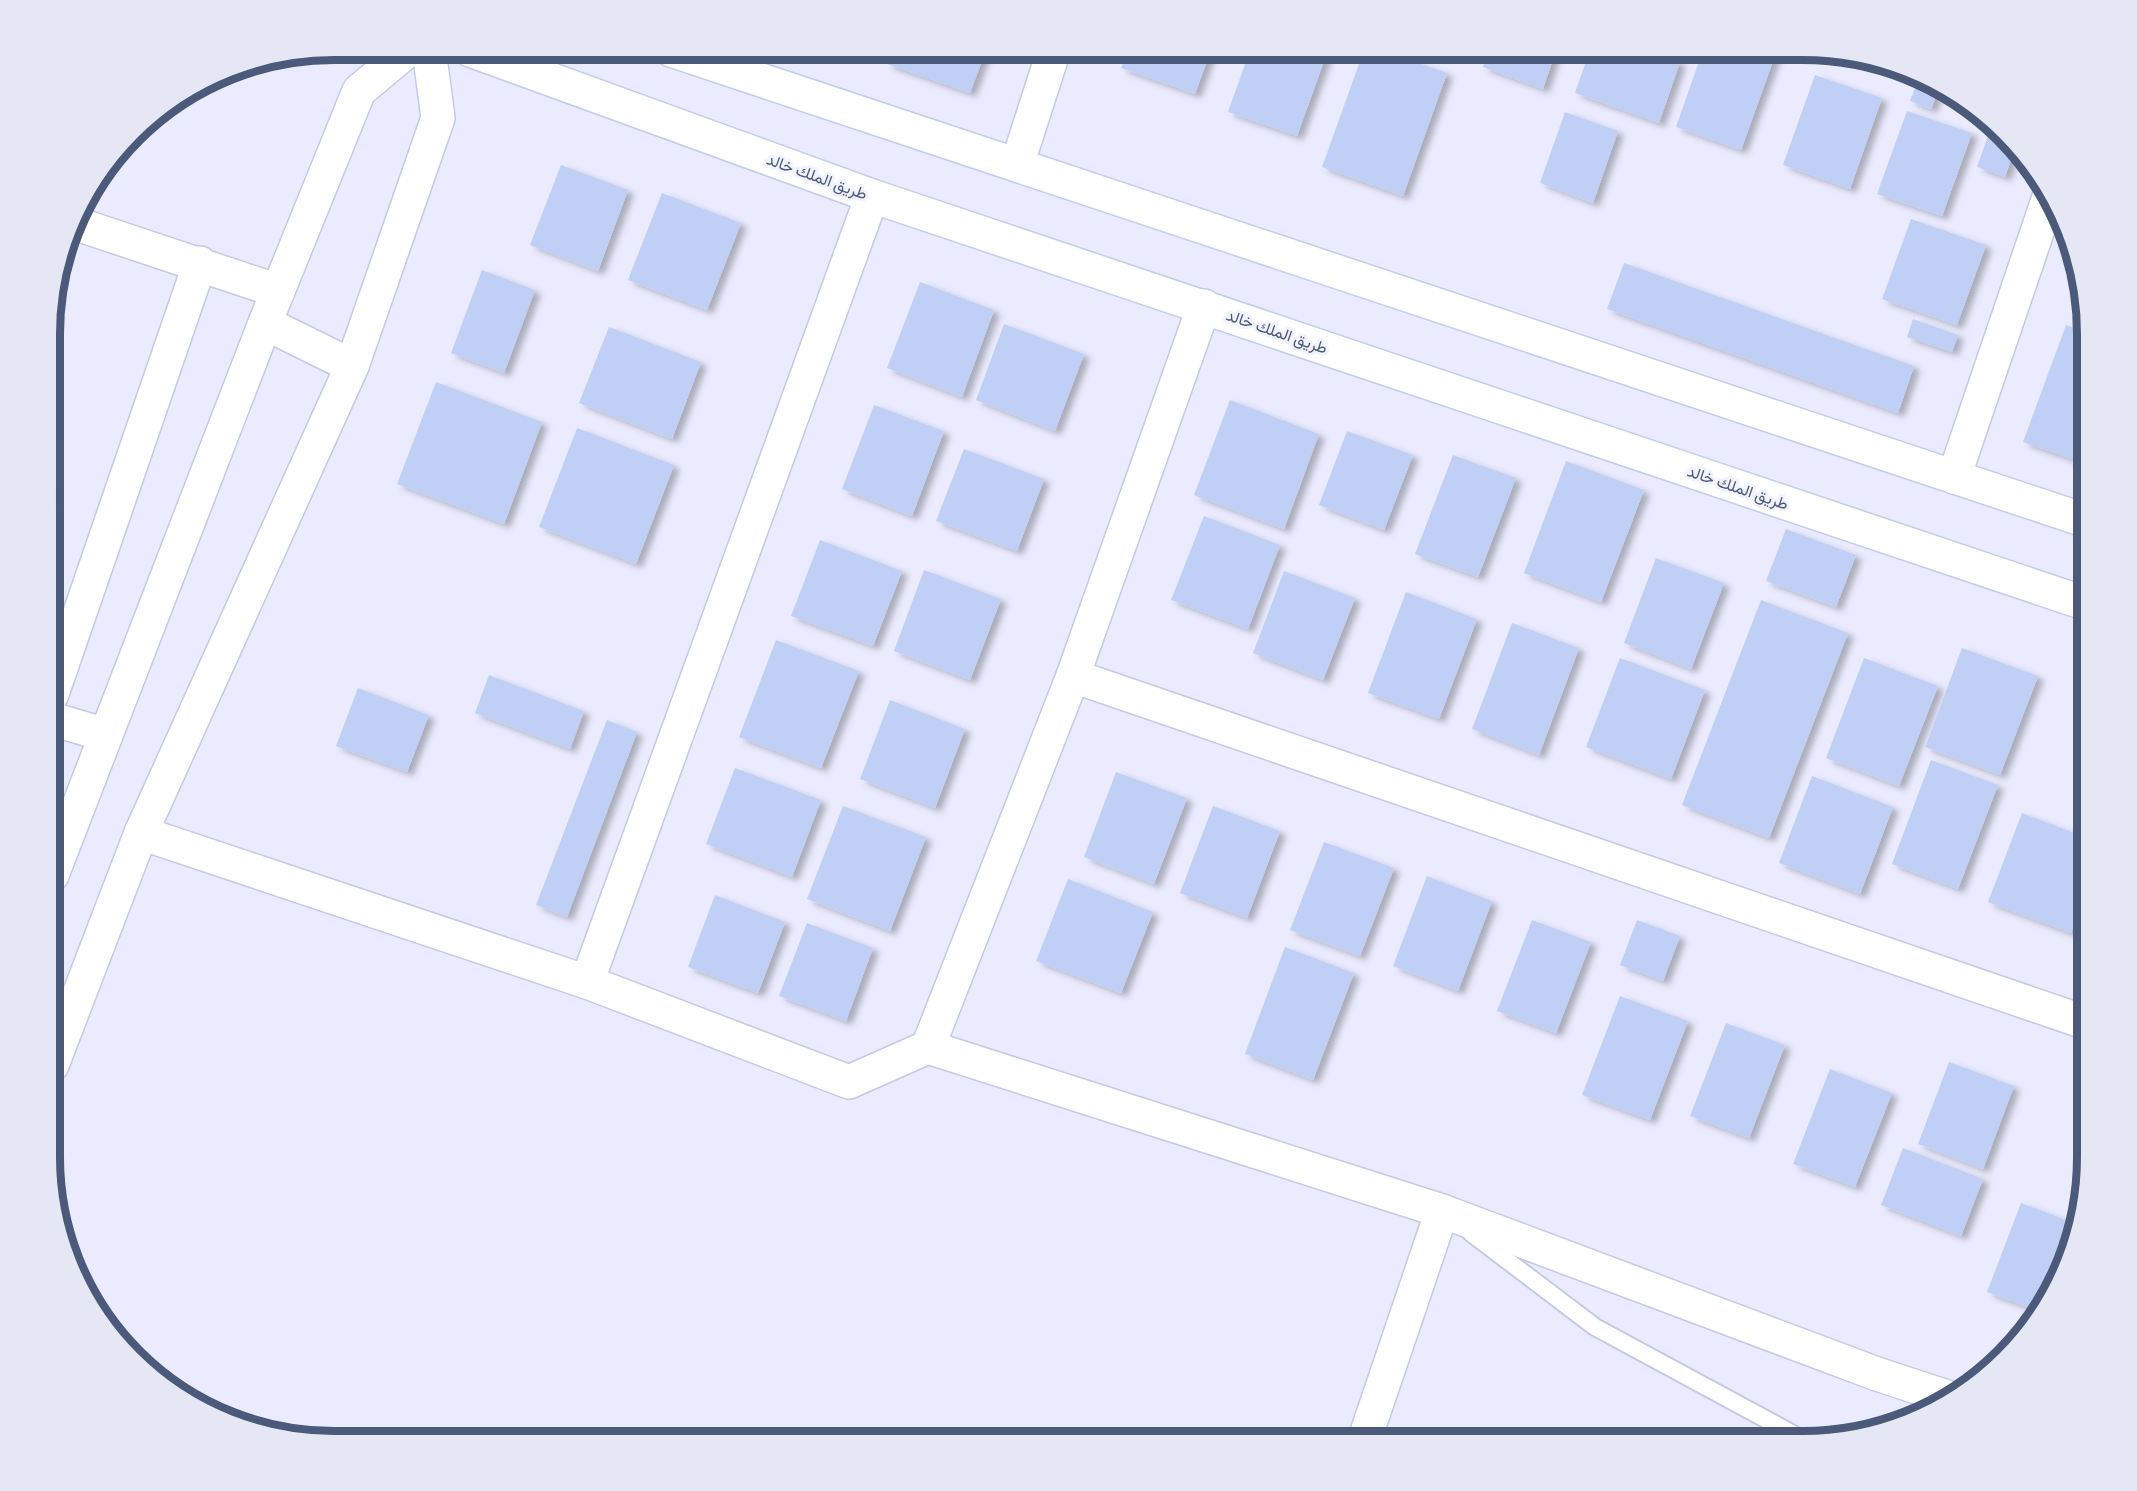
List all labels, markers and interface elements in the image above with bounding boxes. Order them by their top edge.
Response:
street label: طريق الملك خالد [763,148,870,204]
street label: طريق الملك خالد [1223,304,1330,359]
street label: طريق الملك خالد [1684,460,1791,515]

